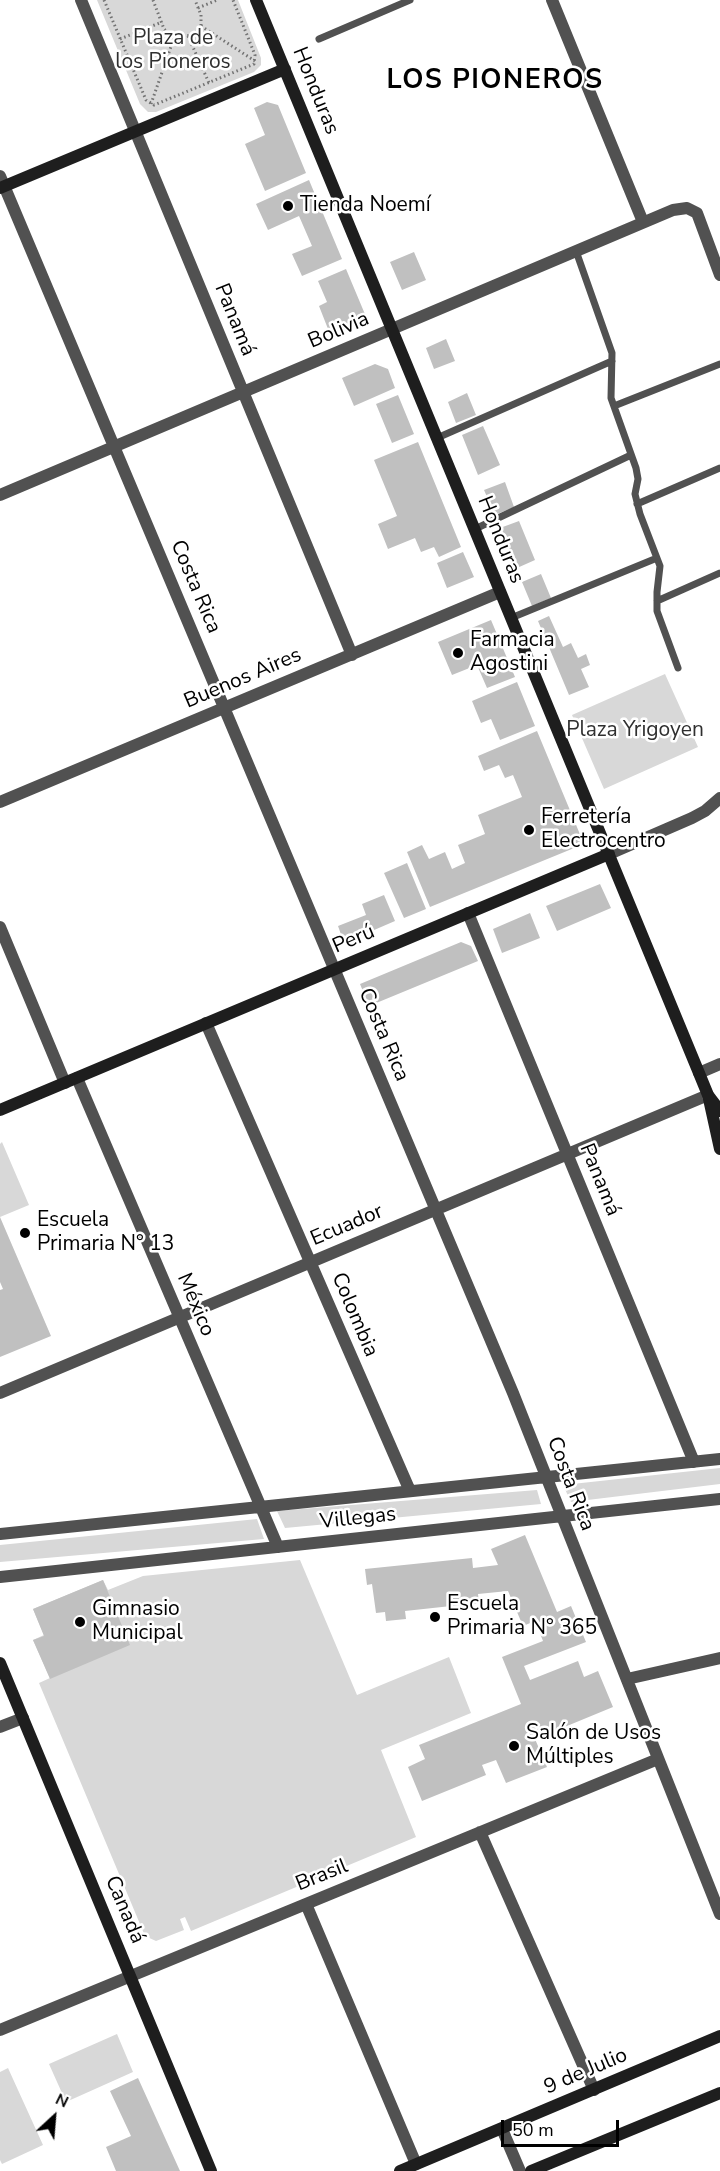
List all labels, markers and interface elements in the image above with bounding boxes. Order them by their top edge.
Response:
park label: Plaza de los Pioneros [115,26,231,76]
street label: Honduras [286,44,344,138]
district label: LOS PIONEROS [387,65,603,97]
place label: Tienda Noemí [300,193,431,219]
marker: Tienda Noemí [281,199,295,213]
street label: Panamá [208,280,260,360]
street label: Bolivia [305,307,373,355]
street label: Honduras [471,493,529,587]
street label: Costa Rica [164,537,226,637]
place label: Farmacia Agostini [470,628,555,678]
street label: Buenos Aires [181,643,305,715]
marker: Farmacia Agostini [451,646,465,660]
park label: Plaza Yrigoyen [566,718,704,744]
place label: Ferretería Electrocentro [541,805,666,855]
marker: Ferretería Electrocentro [522,823,536,837]
street label: Perú [329,920,379,960]
street label: Costa Rica [352,985,414,1085]
street label: Panamá [573,1140,625,1220]
street label: Ecuador [307,1200,387,1252]
place label: Escuela Primaria N° 13 [37,1208,174,1258]
marker: Escuela Primaria N° 13 [18,1226,32,1240]
street label: Colombia [325,1269,383,1361]
street label: México [170,1270,220,1340]
street label: Costa Rica [541,1433,599,1535]
street label: Villegas [319,1502,397,1536]
place label: Escuela Primaria N° 365 [447,1592,597,1642]
place label: Gimnasio Municipal [92,1597,183,1647]
marker: Escuela Primaria N° 365 [428,1610,442,1624]
marker: Gimnasio Municipal [73,1615,87,1629]
place label: Salón de Usos Múltiples [526,1721,661,1771]
marker: Salón de Usos Múltiples [507,1739,521,1753]
street label: Brasil [292,1854,352,1898]
street label: Canadá [98,1872,150,1948]
street label: 9 de Julio [541,2043,631,2101]
north arrow [24,2087,84,2147]
text: N [52,2088,72,2113]
scale bar [504,2108,622,2146]
text: 50 m [512,2118,554,2142]

